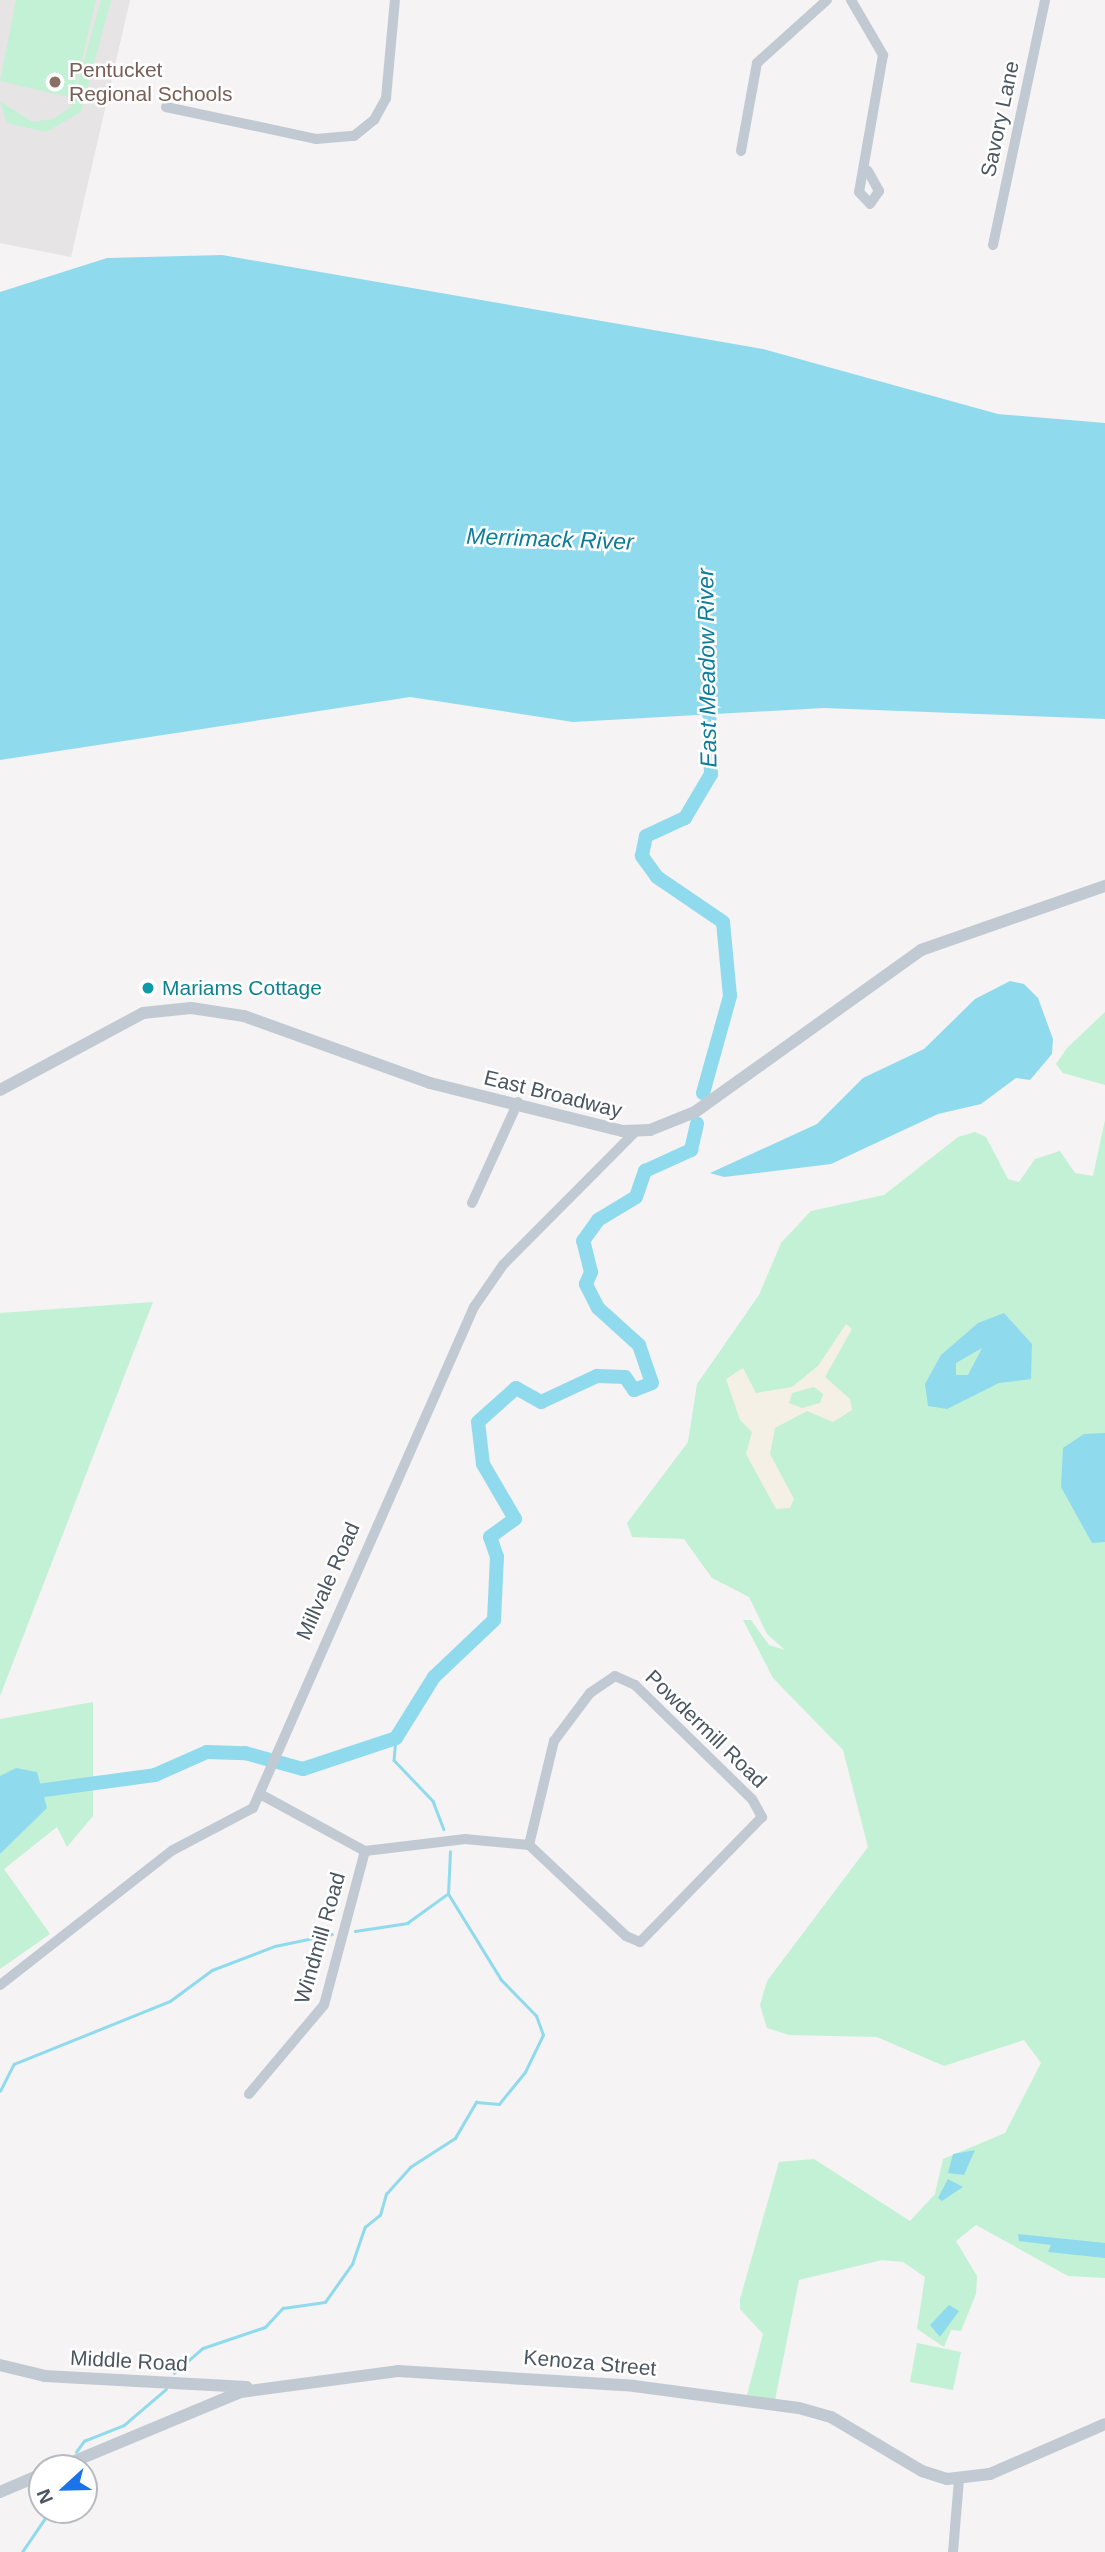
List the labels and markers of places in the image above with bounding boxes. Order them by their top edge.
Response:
place label: Pentucket Regional Schools [69,57,232,107]
marker: Pentucket Regional Schools [47,74,63,90]
place label: Mariams Cottage [162,975,322,1001]
marker: Mariams Cottage [140,980,156,996]

